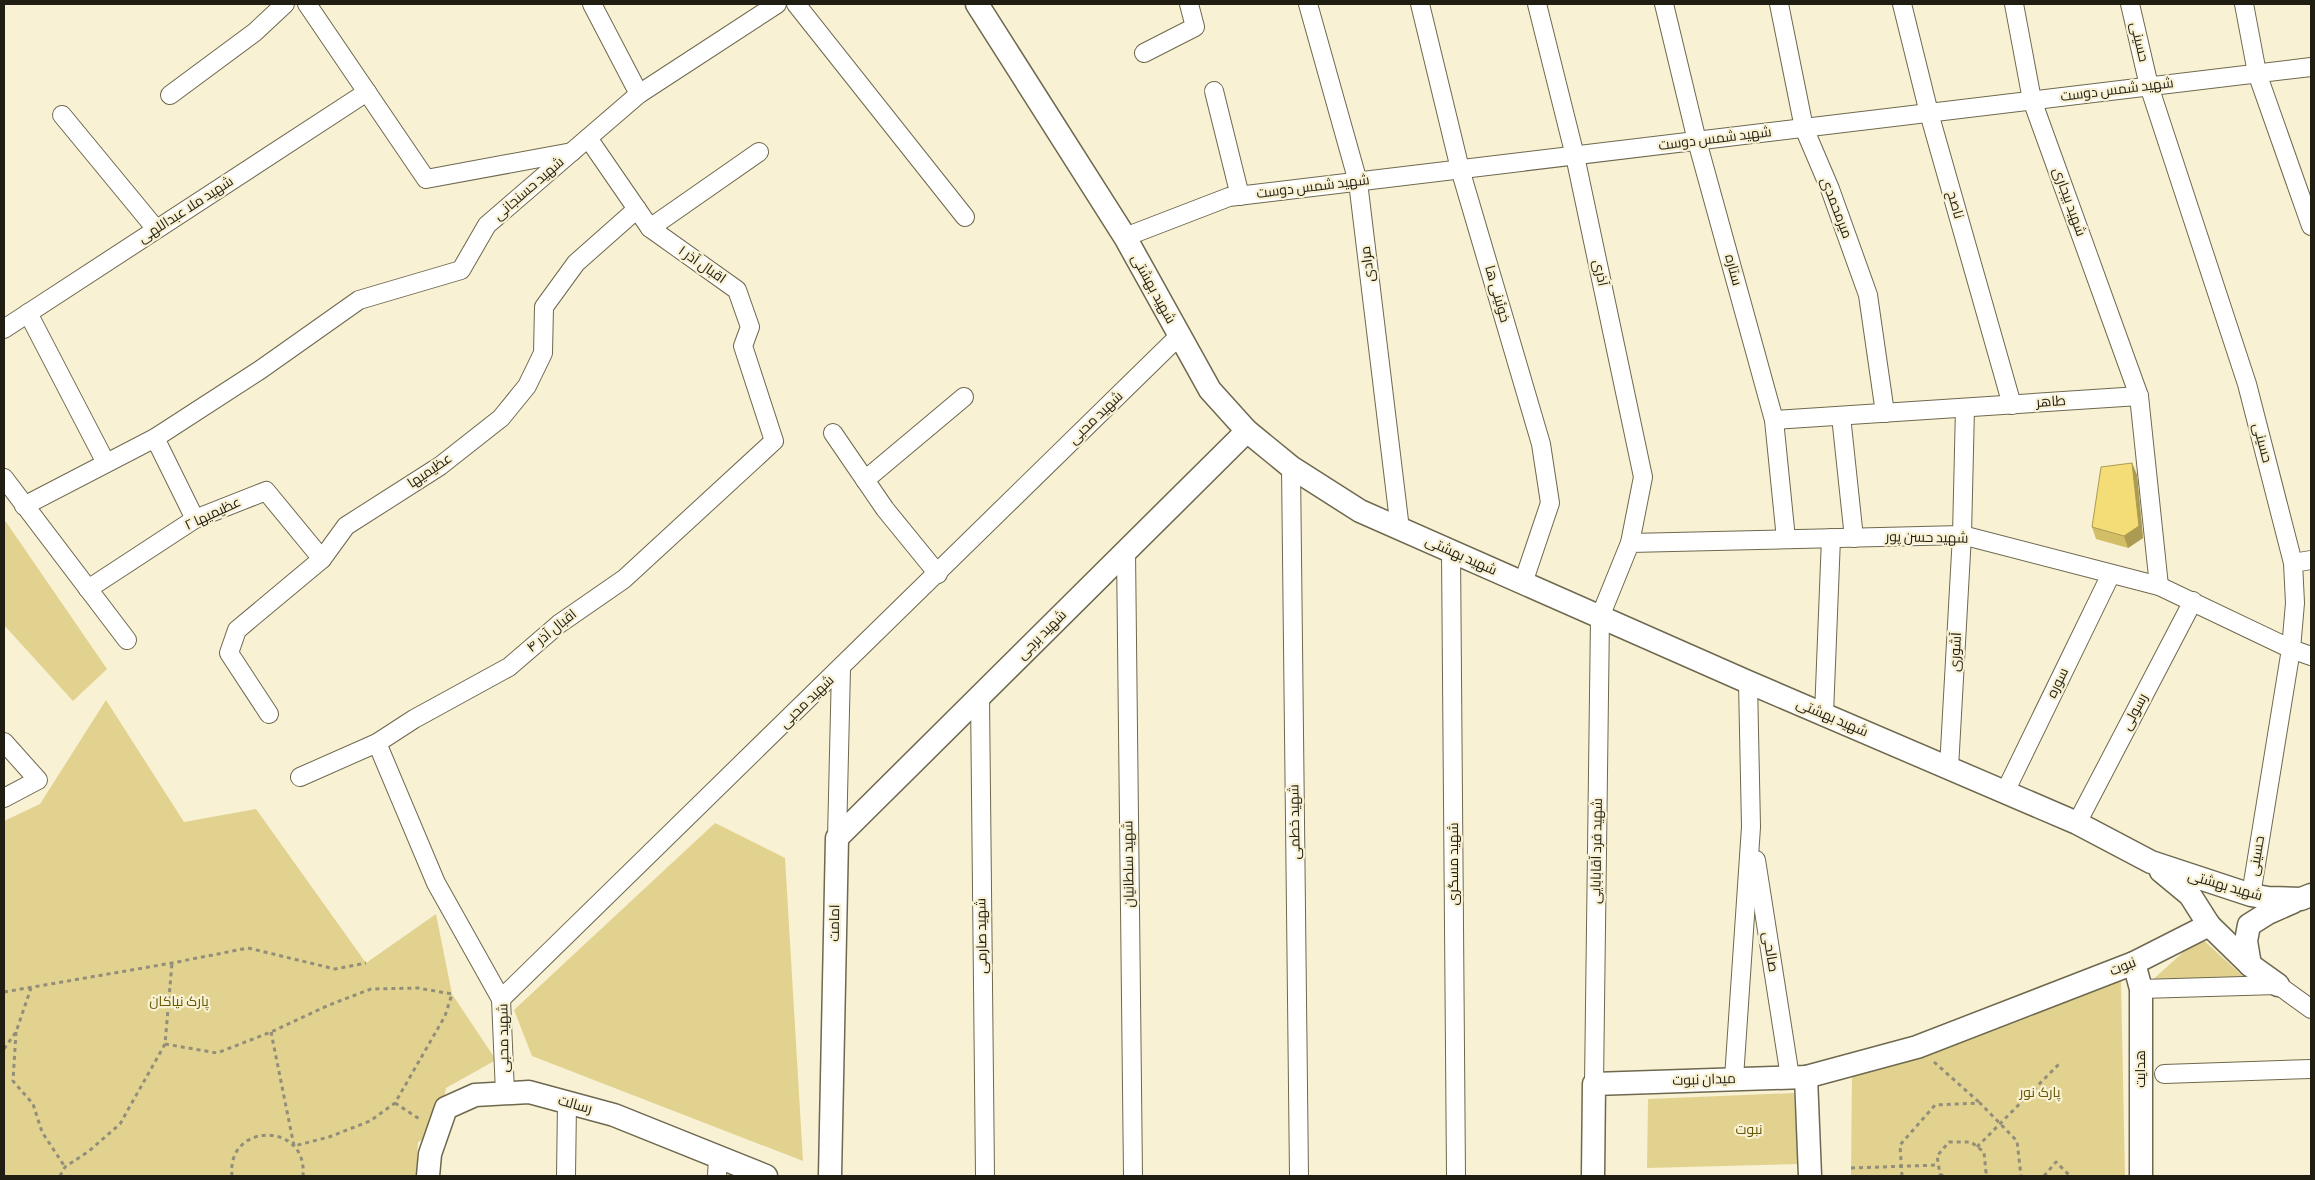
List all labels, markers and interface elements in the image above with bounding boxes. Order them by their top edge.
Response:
street label: حسینی [2125,20,2153,64]
street label: شهید شمس دوست [2059,73,2175,107]
street label: شهید شمس دوست [1657,122,1773,156]
street label: شهید حسنجانی [489,153,569,225]
street label: شهید بیجاری [2047,165,2091,239]
street label: شهید شمس دوست [1255,170,1371,204]
street label: شهید ملا عبداللهی [134,172,238,248]
street label: میرمحمدی [1815,174,1857,242]
street label: ناصح [1942,189,1968,221]
street label: اقبال آذر ۱ [674,241,730,289]
street label: مرادی [1356,245,1380,283]
street label: شهید بهشتی [1126,251,1180,327]
street label: ستاره [1719,252,1747,288]
street label: آذری [1587,258,1613,288]
street label: خوئینی ها [1479,263,1515,325]
street label: شهید محبی [1064,387,1128,449]
street label: طاهر [2034,391,2067,413]
street label: حسینی [2247,421,2277,465]
street label: عظیمیها [404,449,456,493]
street label: عظیمیها ۲ [182,492,244,536]
street label: شهید حسن پور [1884,527,1969,549]
street label: شهید بهشتی [1422,531,1500,581]
street label: اقبال آذر ۴ [523,605,581,657]
street label: شهید برجی [1013,606,1071,664]
street label: آشوری [1945,631,1967,672]
street label: سوره [2042,664,2074,702]
street label: شهید محبی [775,671,839,733]
street label: رسولی [2117,690,2153,734]
street label: شهید بهشتی [1793,694,1871,742]
street label: شهید خطمی [1284,784,1306,860]
street label: شهید فرد آقابابایی [1586,798,1608,904]
street label: شهید سلطانیان [1118,820,1140,908]
street label: شهید مسگری [1444,823,1464,905]
street label: حسینی [2244,834,2270,878]
street label: شهید بهشتی [2185,866,2265,906]
street label: شهید صارمی [971,898,993,974]
street label: امامت [825,904,845,942]
street label: صالحی [1757,931,1783,973]
street label: نبوت [2107,953,2139,981]
park label: پارک نیاکان [149,992,209,1012]
street label: شهید محبی [493,1003,515,1073]
street label: هدایت [2131,1050,2151,1088]
street label: میدان نبوت [1672,1069,1736,1091]
park label: پارک نور [2019,1083,2061,1103]
street label: رسالت [556,1091,594,1119]
park label: نبوت [1735,1120,1763,1140]

